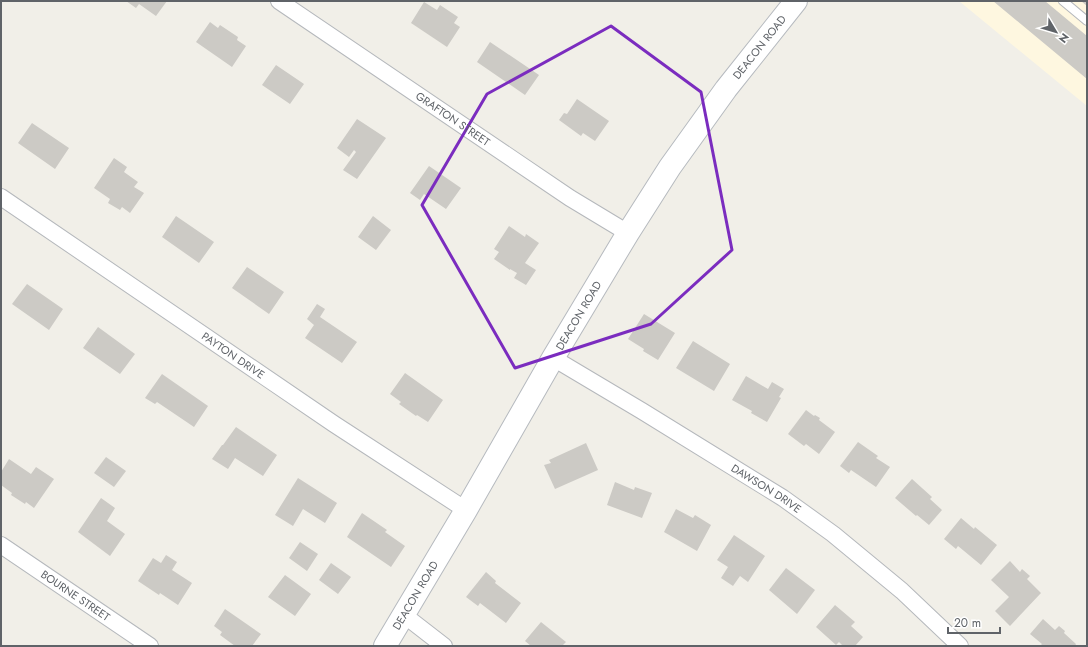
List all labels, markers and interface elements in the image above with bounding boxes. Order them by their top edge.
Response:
street label: DEACON ROAD [729,11,790,83]
north arrow [1036,12,1076,52]
text: N [1055,30,1073,47]
street label: GRAFTON STREET [412,88,493,150]
street label: DEACON ROAD [552,278,606,353]
street label: PAYTON DRIVE [198,328,268,382]
street label: DAWSON DRIVE [728,460,805,517]
street label: DEACON ROAD [388,557,442,633]
street label: BOURNE STREET [38,566,113,625]
scale bar [948,609,1000,635]
text: 20 m [954,614,981,632]

